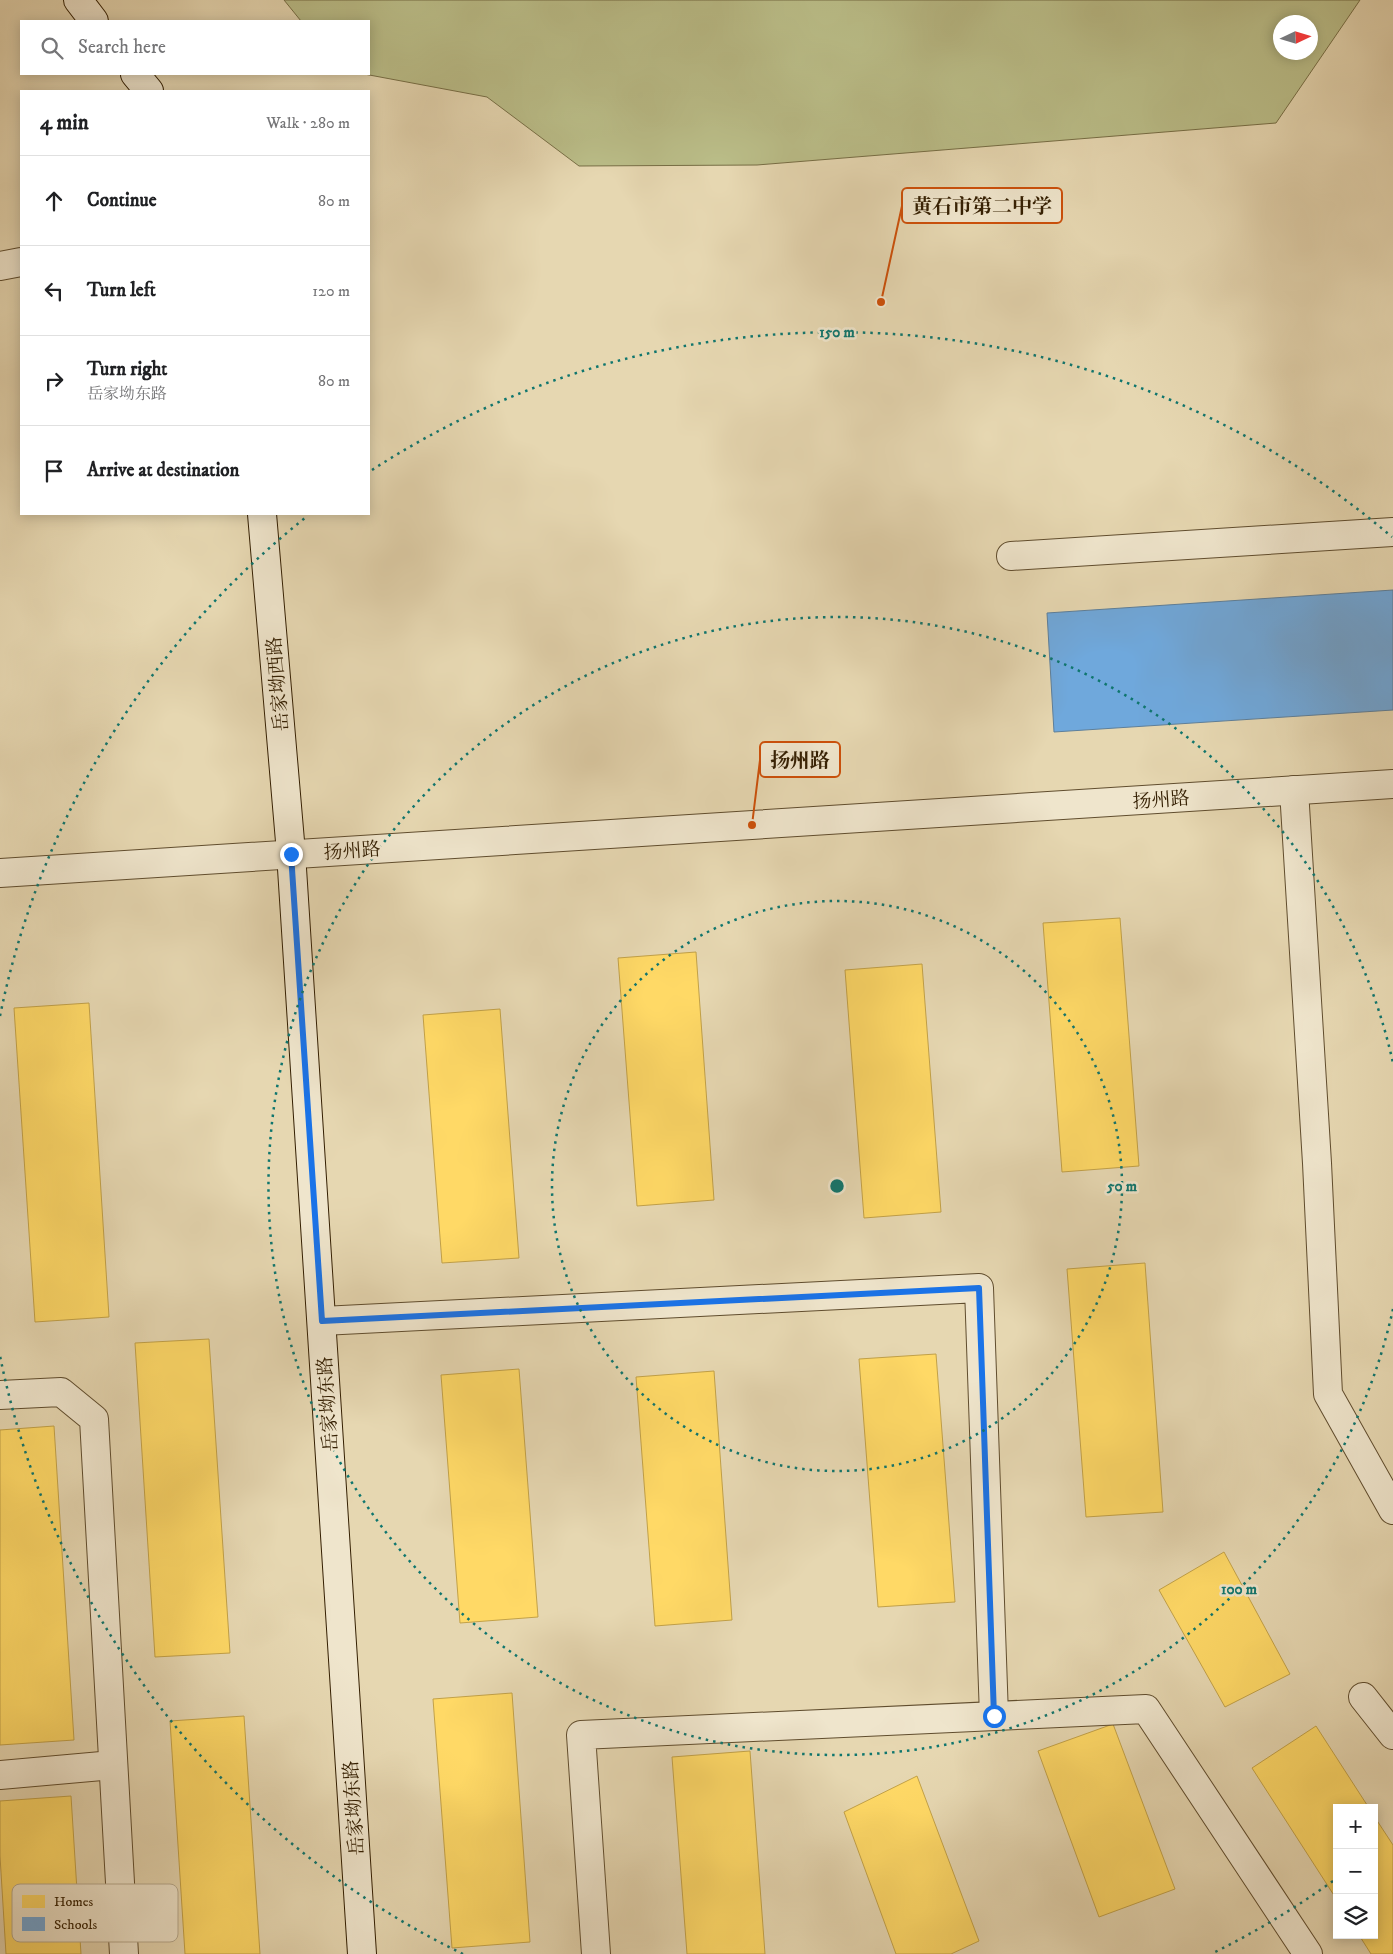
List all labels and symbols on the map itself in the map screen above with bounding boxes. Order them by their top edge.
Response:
north arrow [1273,15,1318,60]
callout: 黄石市第二中学 [902,188,1062,223]
text: 黄石市第二中学 [912,195,1052,220]
text: 150 m [819,323,855,342]
street label: 岳家坳西路 [263,636,294,732]
callout: 扬州路 [760,742,840,777]
text: 扬州路 [770,749,830,774]
street label: 扬州路 [1132,787,1190,814]
street label: 扬州路 [323,838,381,865]
route end [280,843,303,866]
centre of rings [828,1177,846,1195]
text: 50 m [1106,1177,1138,1196]
street label: 岳家坳东路 [314,1356,343,1452]
text: 100 m [1221,1580,1258,1599]
route start [983,1705,1006,1728]
street label: 岳家坳东路 [340,1760,369,1856]
legend [12,1884,178,1942]
text: Homes [54,1893,94,1911]
text: Schools [54,1916,97,1934]

